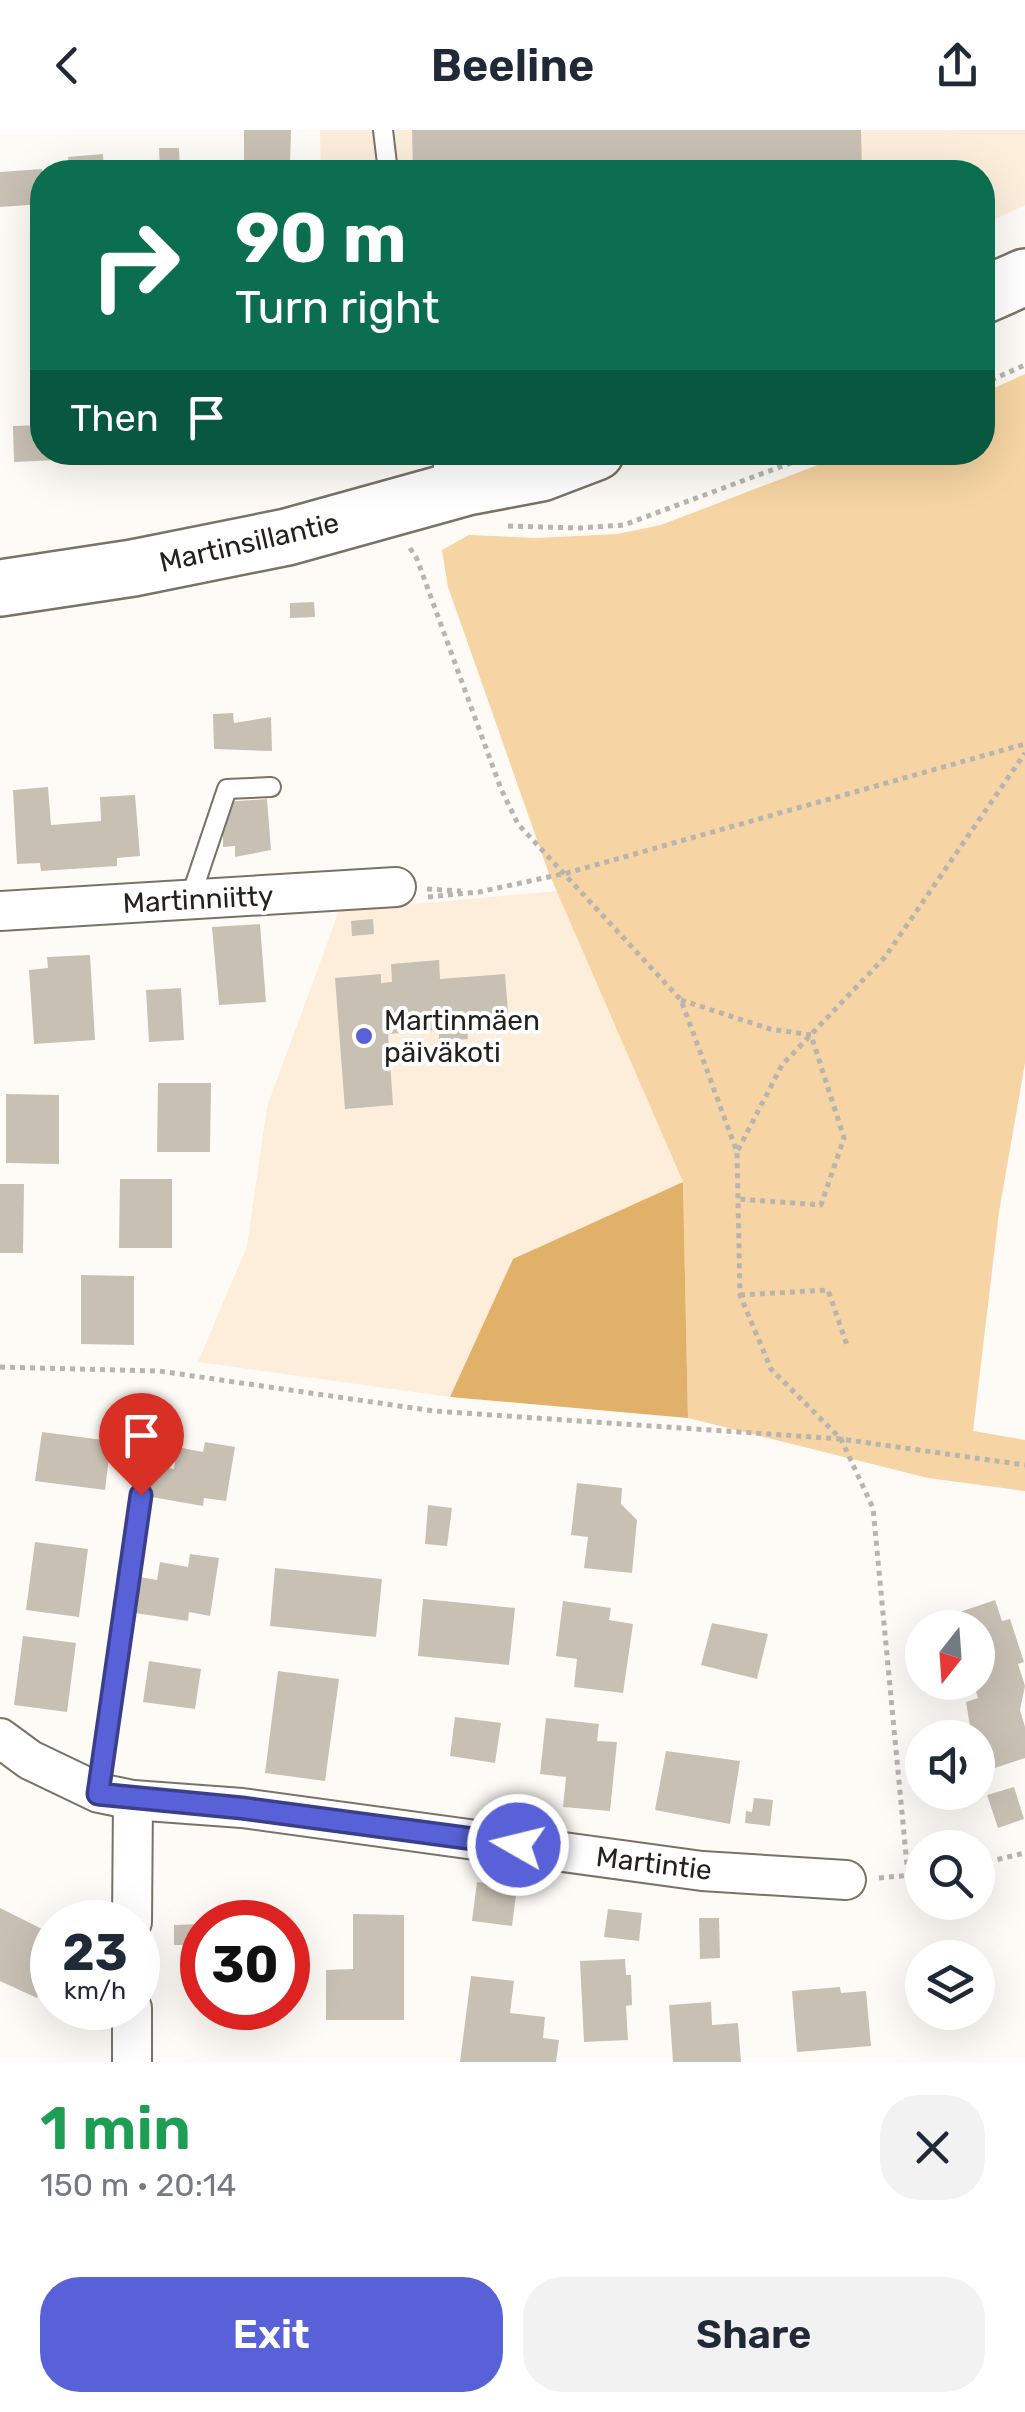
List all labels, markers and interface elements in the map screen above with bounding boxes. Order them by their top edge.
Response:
icon: back [40,38,95,93]
icon: share [930,38,985,93]
text: Beeline [431,39,594,92]
text: 90 m [235,197,407,280]
icon: right [70,200,200,330]
text: Turn right [235,281,439,334]
icon: arrive [179,390,234,445]
text: Then [70,395,159,441]
street label: Martinsillantie [156,506,342,579]
street label: Martinniitty [122,879,274,920]
place label: Martinmäen päiväkoti [384,1004,540,1069]
marker: Martinmäen päiväkoti [353,1025,375,1047]
pin [99,1393,184,1496]
icon: arrive [114,1408,169,1463]
north arrow [905,1610,995,1700]
map controls [905,1610,995,2030]
button: sound [905,1720,995,1810]
position arrow [466,1793,570,1897]
button: search [905,1830,995,1920]
street label: Martintie [594,1840,714,1887]
speed limit sign: 30 [180,1900,310,2030]
text: 23 [62,1923,128,1983]
button: layers [905,1940,995,2030]
text: km/h [64,1976,126,2005]
text: 1 min [40,2093,191,2164]
button: close [880,2095,985,2200]
text: 150 m · 20:14 [40,2166,236,2204]
button: Exit [40,2277,503,2392]
button: Share [523,2277,985,2392]

